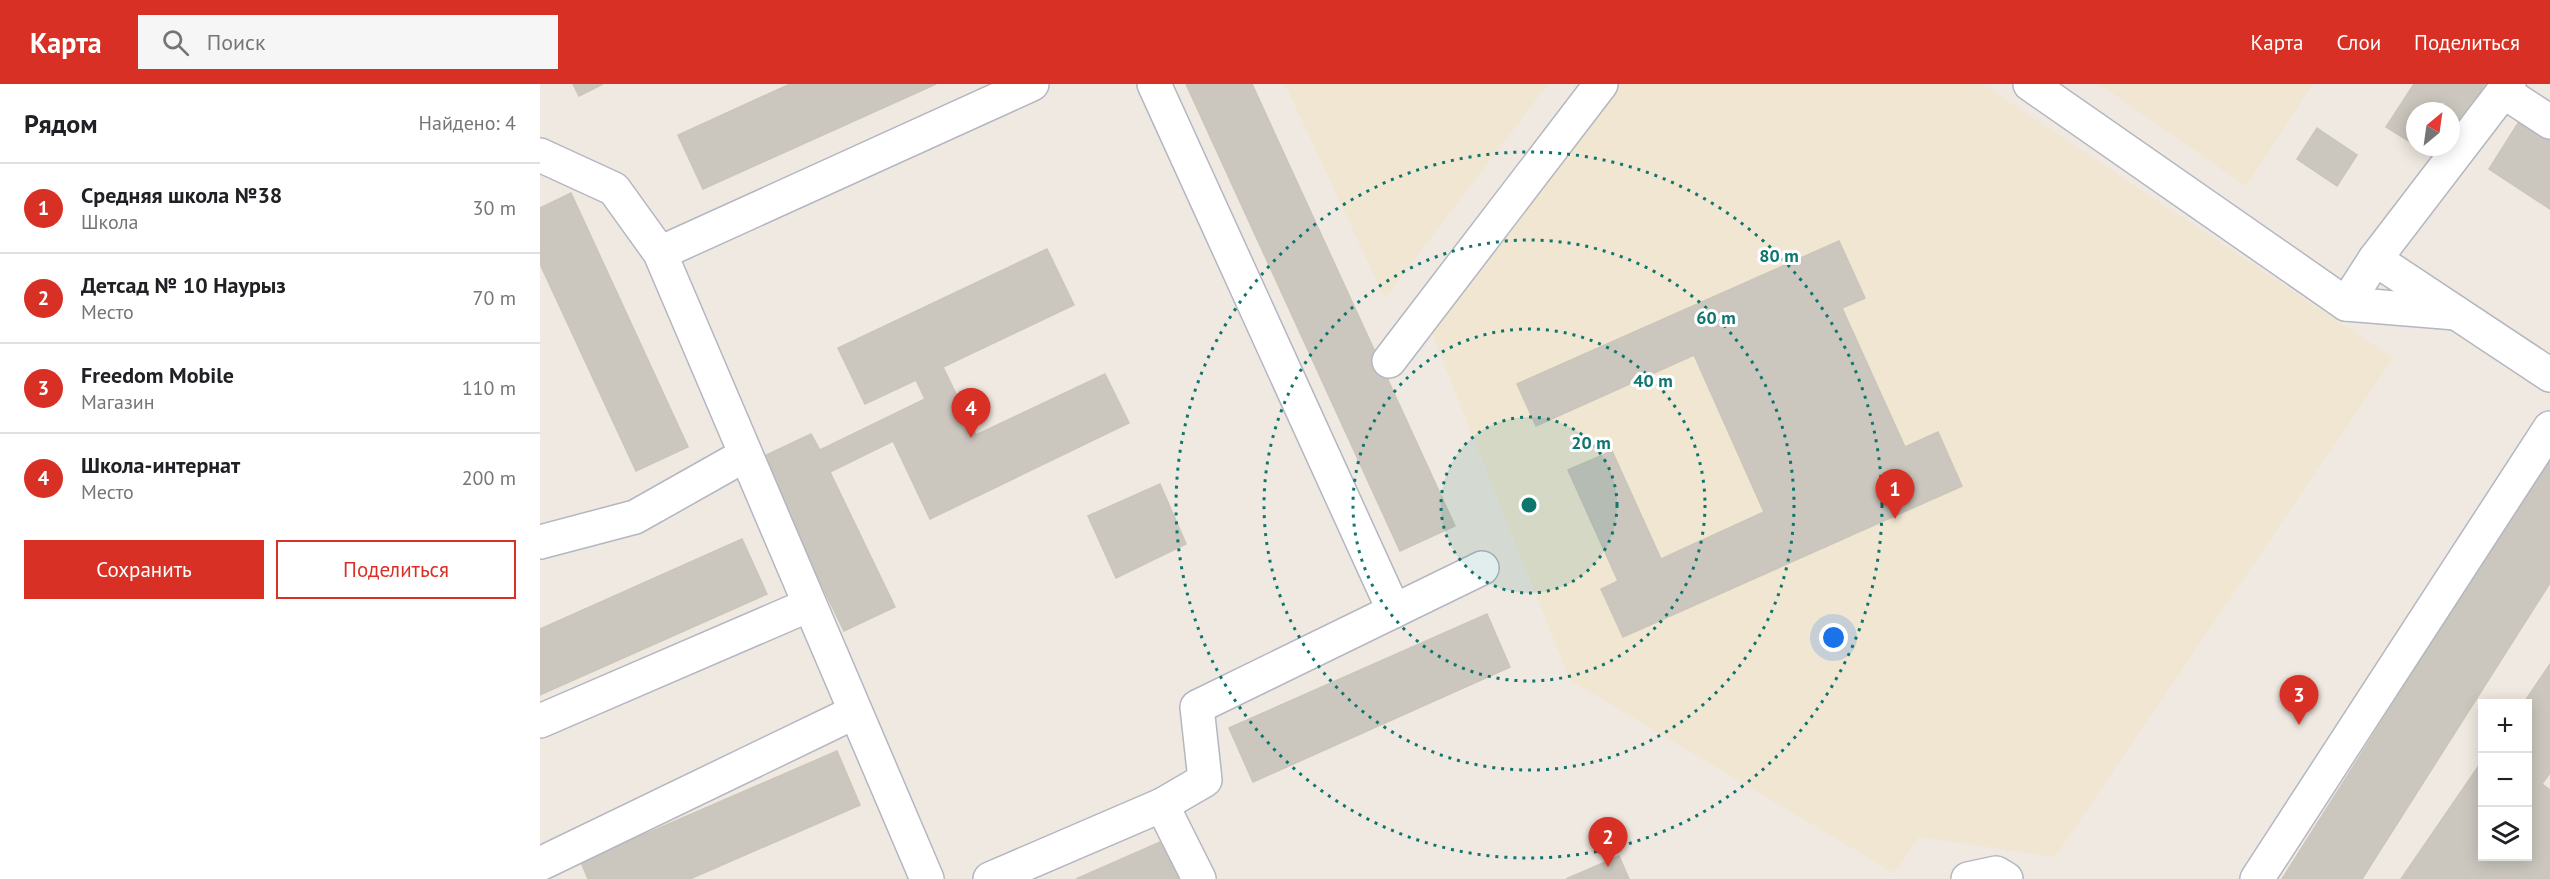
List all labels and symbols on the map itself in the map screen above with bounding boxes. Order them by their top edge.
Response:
north arrow [2406,102,2460,156]
text: 80 m [1759,244,1799,267]
text: 60 m [1696,306,1736,329]
text: 40 m [1633,369,1673,392]
pin: 4 [952,388,990,438]
text: 20 m [1571,431,1611,454]
pin: 1 [1876,470,1914,519]
centre of rings [1519,495,1539,515]
your location [1819,623,1848,652]
pin: 3 [2280,676,2318,725]
pin: 2 [1588,818,1628,867]

